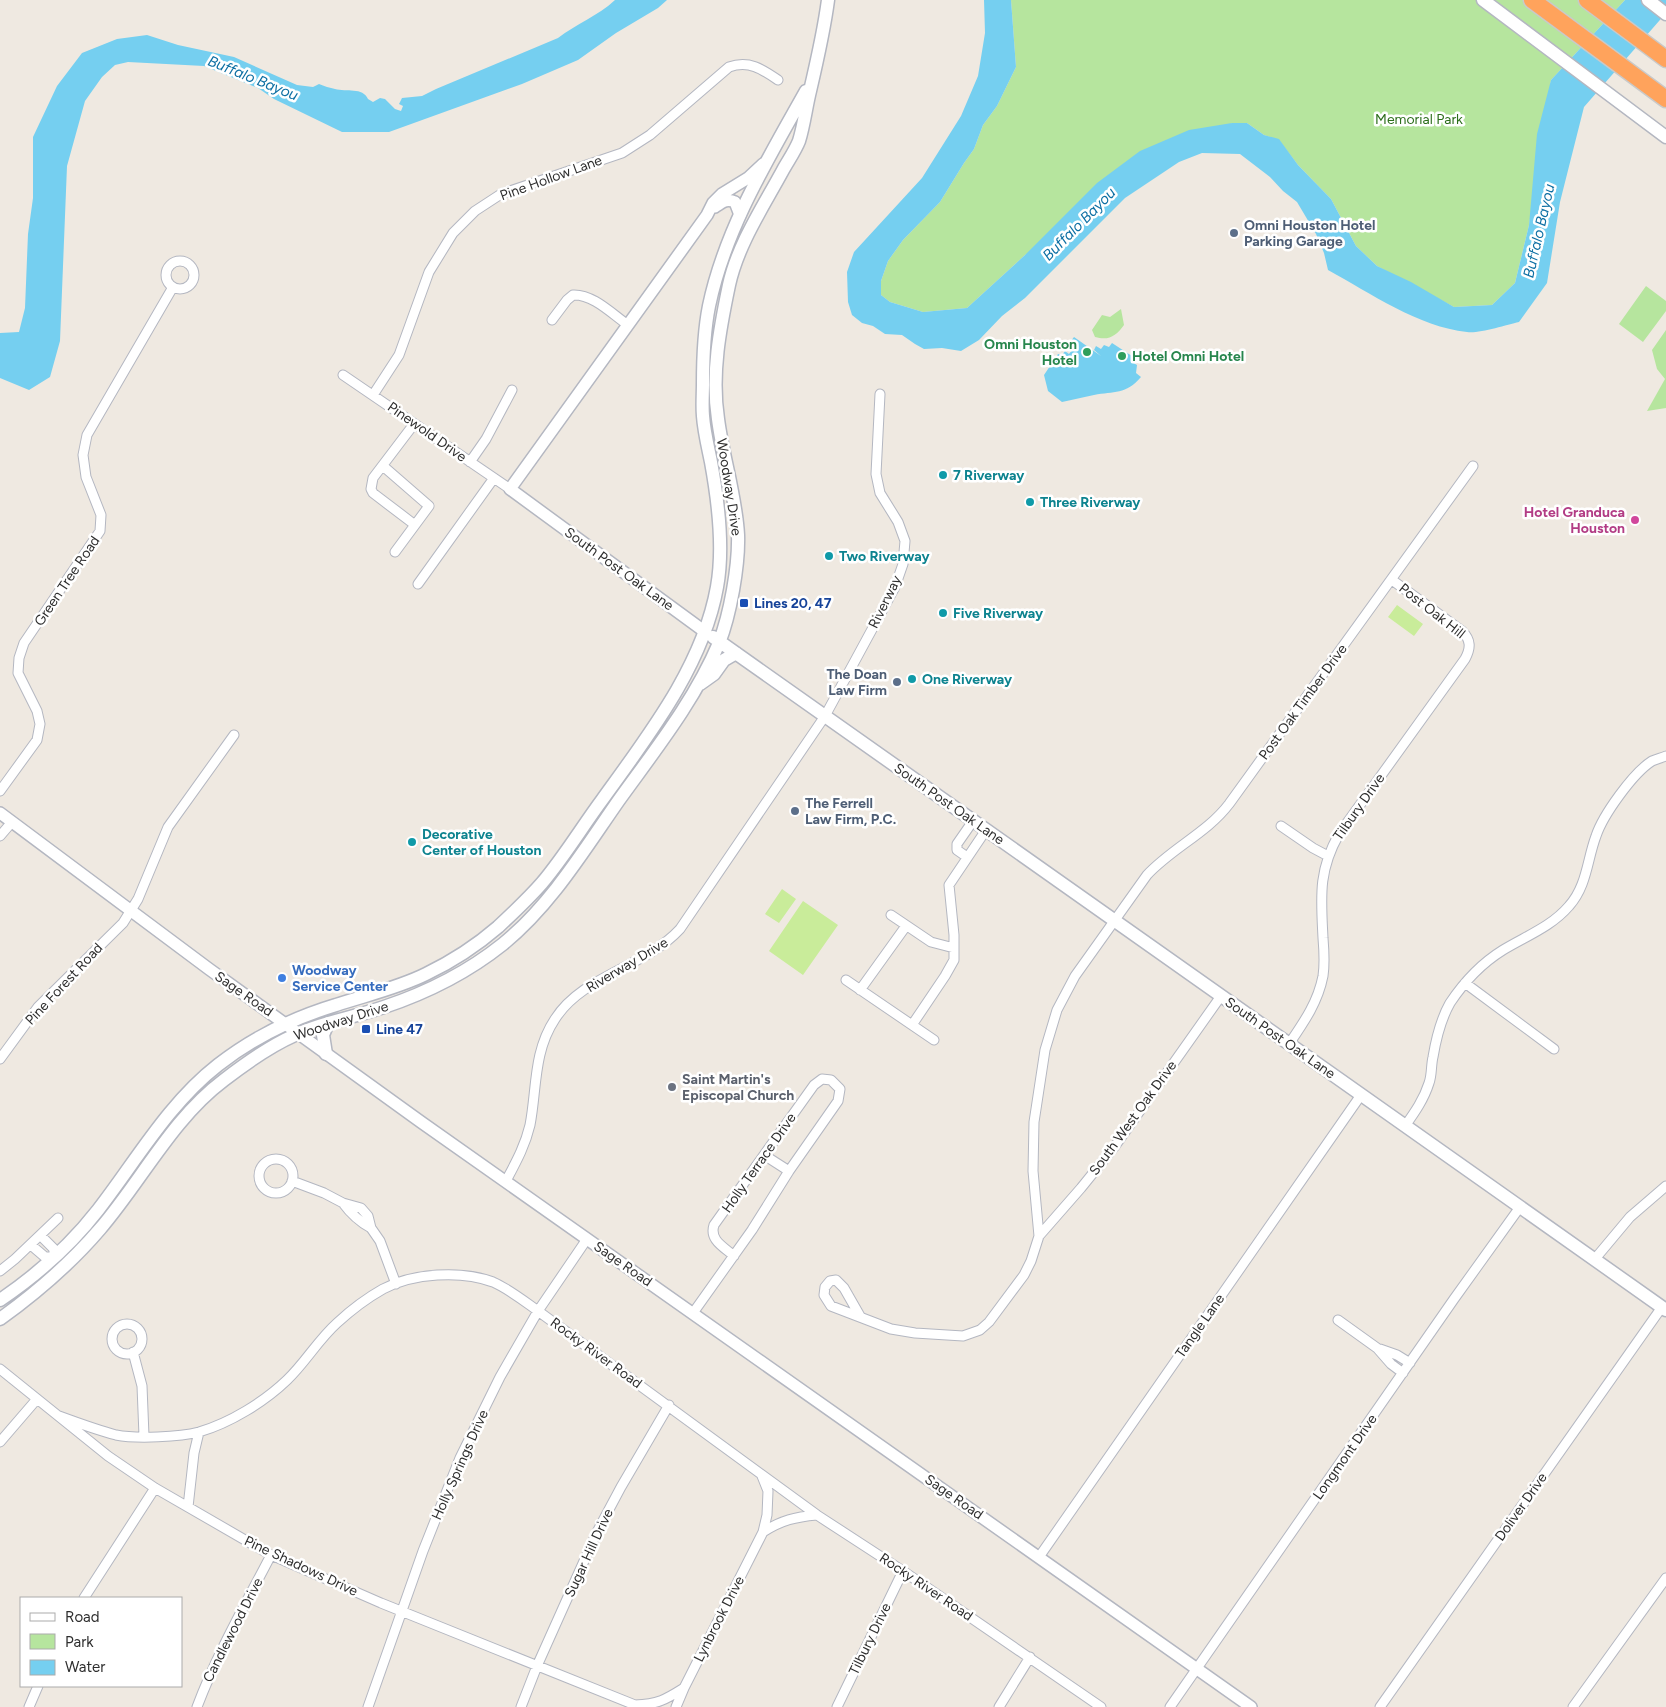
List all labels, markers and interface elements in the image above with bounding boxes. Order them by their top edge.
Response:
water label: Buffalo Bayou [205,52,301,104]
park label: Memorial Park [1375,111,1463,128]
street label: Pine Hollow Lane [498,152,605,204]
water label: Buffalo Bayou [1519,182,1559,280]
water label: Buffalo Bayou [1039,184,1119,264]
place label: Omni Houston Hotel Parking Garage [1244,217,1376,250]
marker: Omni Houston Hotel Parking Garage [1228,227,1240,239]
place label: Omni Houston Hotel [984,336,1077,369]
marker: Omni Houston Hotel [1081,346,1093,358]
place label: Hotel Omni Hotel [1132,348,1244,365]
marker: Hotel Omni Hotel [1116,350,1128,362]
street label: Pinewold Drive [384,398,470,466]
street label: Woodway Drive [713,437,745,537]
place label: 7 Riverway [953,467,1025,484]
marker: 7 Riverway [937,469,949,481]
place label: Three Riverway [1040,494,1141,511]
marker: Three Riverway [1024,496,1036,508]
place label: Hotel Granduca Houston [1524,504,1625,537]
marker: Hotel Granduca Houston [1629,514,1641,526]
street label: South Post Oak Lane [561,524,677,614]
street label: Green Tree Road [31,533,103,629]
place label: Two Riverway [839,548,931,565]
marker: Two Riverway [823,550,835,562]
street label: Riverway [865,572,905,631]
street label: Post Oak Hill [1395,580,1469,642]
place label: Lines 20, 47 [754,595,832,612]
marker: Lines 20, 47 [738,597,750,609]
place label: Five Riverway [953,605,1044,622]
marker: Five Riverway [937,607,949,619]
street label: Post Oak Timber Drive [1255,641,1351,763]
place label: The Doan Law Firm [826,666,887,699]
place label: One Riverway [922,671,1013,688]
marker: One Riverway [906,673,918,685]
marker: The Doan Law Firm [891,676,903,688]
street label: South Post Oak Lane [891,760,1008,849]
street label: Tilbury Drive [1330,770,1389,844]
place label: The Ferrell Law Firm, P.C. [805,795,896,828]
marker: The Ferrell Law Firm, P.C. [789,805,801,817]
place label: Decorative Center of Houston [422,826,541,859]
marker: Decorative Center of Houston [406,836,418,848]
street label: Riverway Drive [583,934,671,996]
street label: Pine Forest Road [22,940,106,1028]
place label: Woodway Service Center [292,962,389,995]
street label: Sage Road [212,968,276,1020]
marker: Woodway Service Center [276,972,288,984]
street label: South Post Oak Lane [1222,994,1339,1083]
street label: Woodway Drive [292,998,391,1044]
place label: Line 47 [376,1021,423,1038]
marker: Line 47 [360,1023,372,1035]
street label: South West Oak Drive [1086,1057,1180,1179]
place label: Saint Martin's Episcopal Church [682,1071,794,1104]
marker: Saint Martin's Episcopal Church [666,1081,678,1093]
street label: Holly Terrace Drive [718,1110,800,1216]
street label: Sage Road [591,1238,655,1290]
street label: Tangle Lane [1172,1290,1228,1361]
street label: Rocky River Road [547,1314,645,1392]
street label: Holly Springs Drive [428,1407,492,1523]
street label: Longmont Drive [1309,1411,1381,1503]
street label: Doliver Drive [1491,1469,1551,1544]
street label: Sage Road [922,1471,986,1523]
street label: Sugar Hill Drive [561,1506,617,1600]
street label: Pine Shadows Drive [242,1532,361,1600]
street label: Rocky River Road [876,1549,976,1625]
street label: Lynbrook Drive [690,1573,748,1665]
street label: Candlewood Drive [199,1575,267,1685]
legend [20,1597,182,1687]
street label: Tilbury Drive [845,1600,895,1678]
text: Road [65,1608,100,1626]
text: Park [65,1633,94,1651]
text: Water [65,1658,105,1676]

